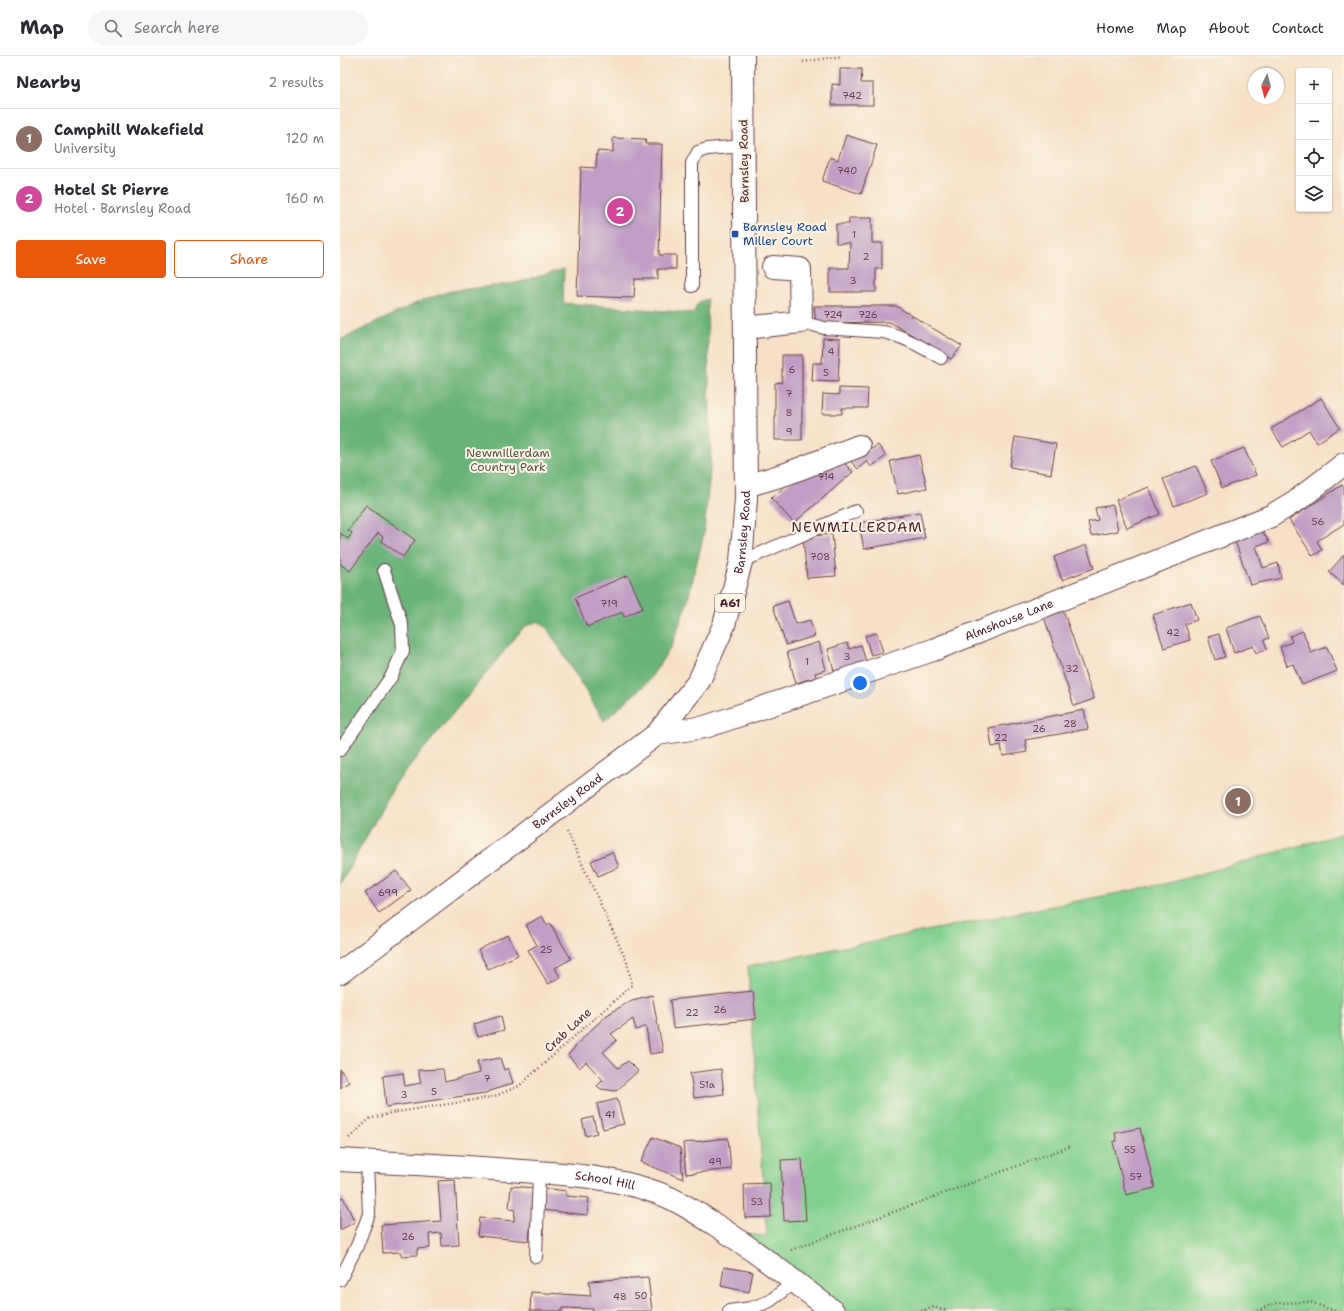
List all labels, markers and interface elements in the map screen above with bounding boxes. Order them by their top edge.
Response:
search box [88,10,368,46]
text: Map [20,15,64,40]
icon: search [102,17,124,39]
text: Search here [134,18,220,38]
text: Home [1096,19,1135,37]
text: Map [1157,19,1187,37]
text: About [1209,19,1250,37]
text: Contact [1272,19,1324,37]
north arrow [1248,68,1284,104]
map controls [1296,68,1332,212]
button: + [1296,68,1332,104]
text: Nearby [16,71,81,93]
text: 2 results [268,74,324,91]
house number: 742 [842,89,862,102]
button: − [1296,104,1332,140]
street label: Barnsley Road [735,119,753,203]
text: Camphill Wakefield [54,120,204,140]
text: 1 [26,130,32,147]
text: 120 m [286,130,324,147]
text: University [54,140,116,157]
button: locate [1296,140,1332,176]
house number: 740 [837,164,857,177]
button: layers [1296,176,1332,212]
text: Hotel St Pierre [54,180,169,200]
text: 2 [24,190,34,207]
text: 160 m [286,190,324,207]
pin: 2 [607,196,633,226]
text: Hotel · Barnsley Road [54,200,191,217]
place label: Barnsley Road Miller Court [743,219,827,249]
house number: 1 [852,228,856,241]
marker: Barnsley Road Miller Court [730,229,740,239]
button: Save [16,240,166,278]
button: Share [174,240,324,278]
house number: 2 [863,250,870,263]
house number: 3 [850,274,857,287]
house number: 724 [823,308,843,321]
house number: 726 [858,308,878,321]
house number: 4 [828,345,835,358]
house number: 6 [789,363,796,376]
house number: 5 [823,366,829,379]
house number: 7 [786,387,793,400]
house number: 8 [786,406,793,419]
house number: 9 [786,425,793,438]
park label: Newmillerdam Country Park [466,445,550,475]
house number: 714 [817,470,835,483]
street label: Barnsley Road [730,490,754,576]
house number: 56 [1312,515,1324,528]
district label: NEWMILLERDAM [791,518,923,536]
house number: 708 [810,550,830,563]
road number: A61 [715,594,745,612]
street label: Almshouse Lane [962,595,1056,645]
house number: 719 [600,597,618,610]
house number: 42 [1166,626,1180,639]
house number: 3 [844,650,851,663]
house number: 1 [805,655,809,668]
house number: 32 [1065,662,1079,675]
your location [850,673,870,693]
house number: 28 [1063,717,1077,730]
house number: 26 [1032,722,1046,735]
house number: 22 [994,731,1008,744]
street label: Barnsley Road [529,770,606,833]
pin: 1 [1225,786,1251,816]
house number: 699 [378,886,398,899]
house number: 25 [540,943,552,956]
house number: 26 [713,1003,727,1016]
street label: Crab Lane [541,1004,595,1056]
house number: 22 [685,1006,699,1019]
house number: 7 [484,1072,491,1085]
house number: 51a [699,1078,716,1091]
house number: 5 [431,1085,437,1098]
house number: 3 [401,1088,408,1101]
house number: 41 [605,1108,615,1121]
house number: 55 [1124,1143,1136,1156]
house number: 49 [708,1155,722,1168]
street label: School Hill [574,1167,637,1194]
house number: 57 [1130,1170,1142,1183]
house number: 53 [751,1195,763,1208]
house number: 26 [401,1230,415,1243]
house number: 50 [634,1289,648,1302]
house number: 48 [613,1290,627,1303]

